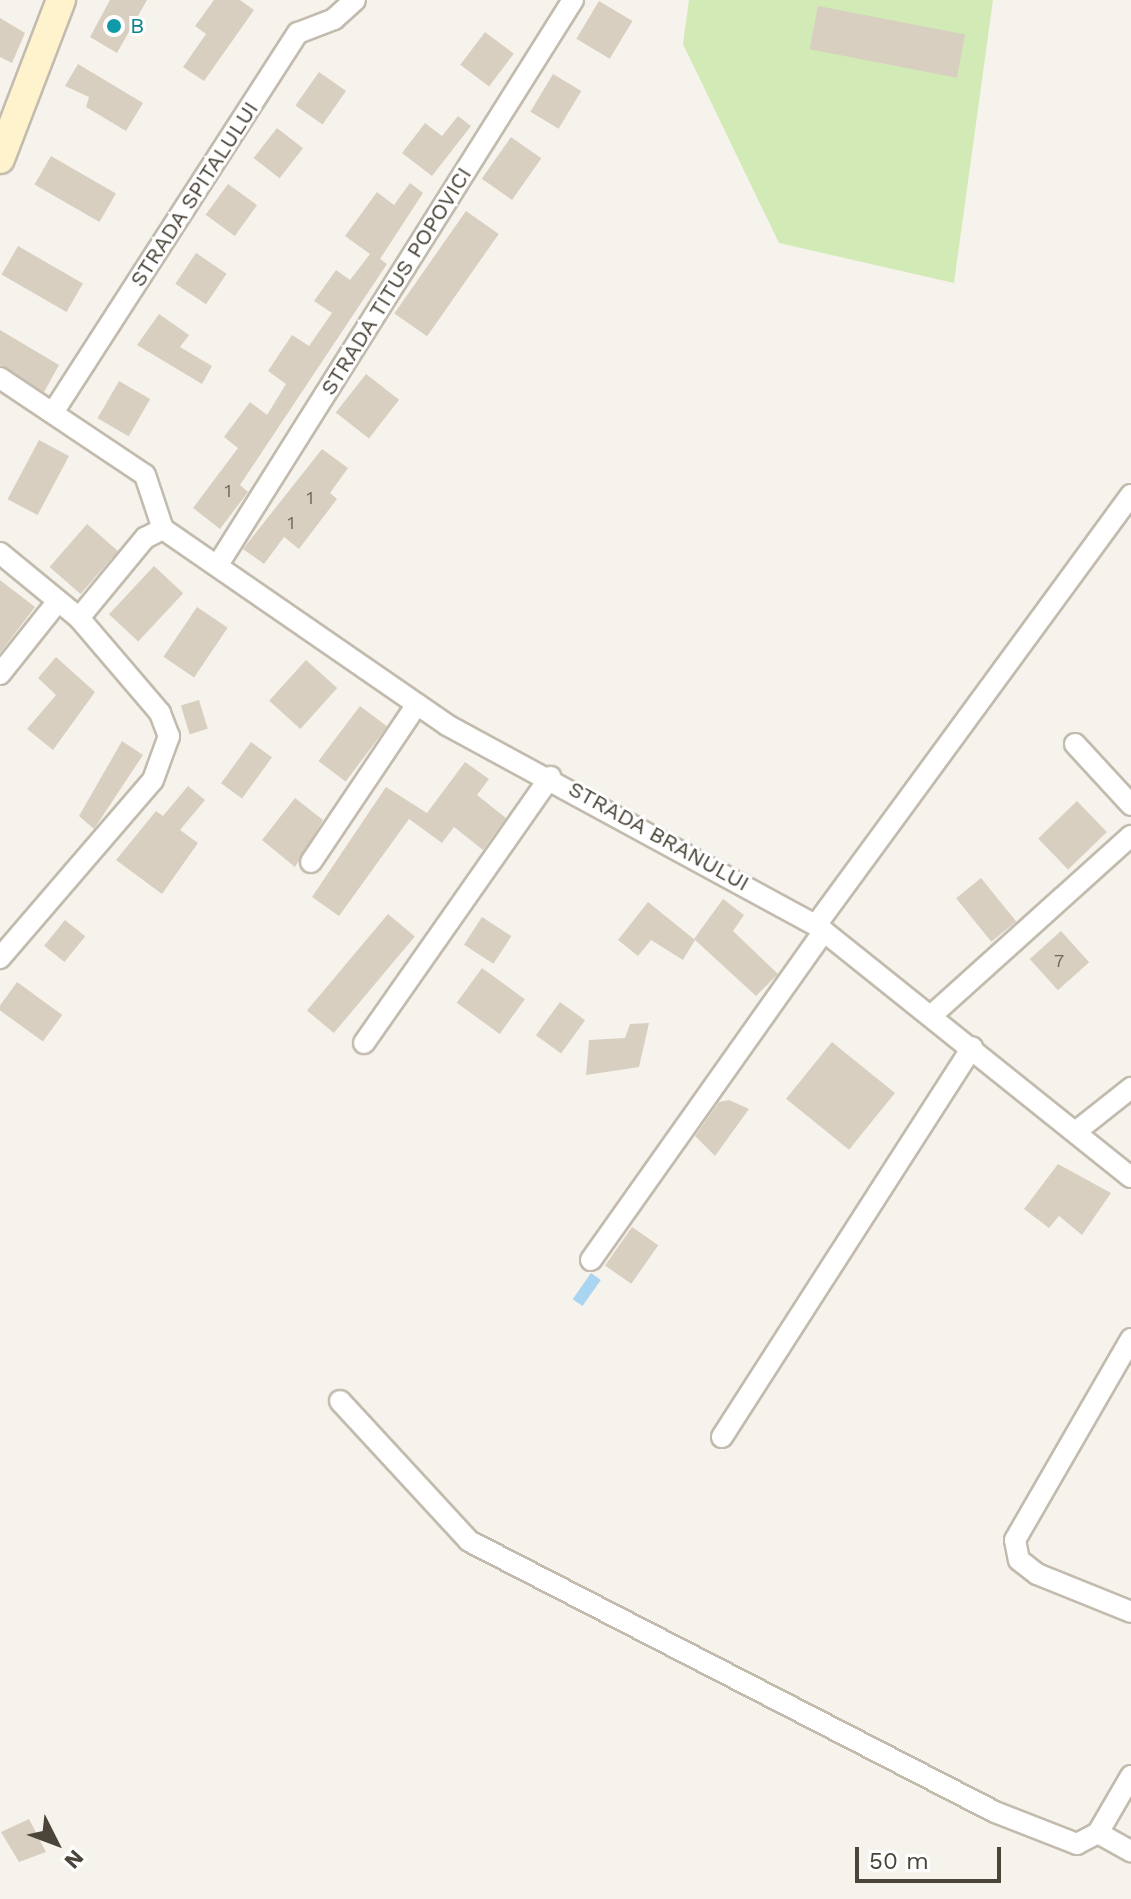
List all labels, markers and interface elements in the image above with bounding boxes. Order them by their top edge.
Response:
place label: B [130,13,144,39]
marker: B [105,17,123,35]
street label: STRADA SPITALULUI [124,96,264,292]
street label: STRADA TITUS POPOVICI [315,162,477,400]
house number: 1 [224,480,232,502]
house number: 1 [306,487,314,509]
house number: 1 [287,512,295,534]
street label: STRADA BRANULUI [564,775,754,897]
house number: 7 [1054,950,1064,972]
north arrow [16,1803,96,1883]
scale bar [859,1831,1005,1881]
text: N [59,1845,89,1874]
text: 50 m [869,1847,929,1875]

